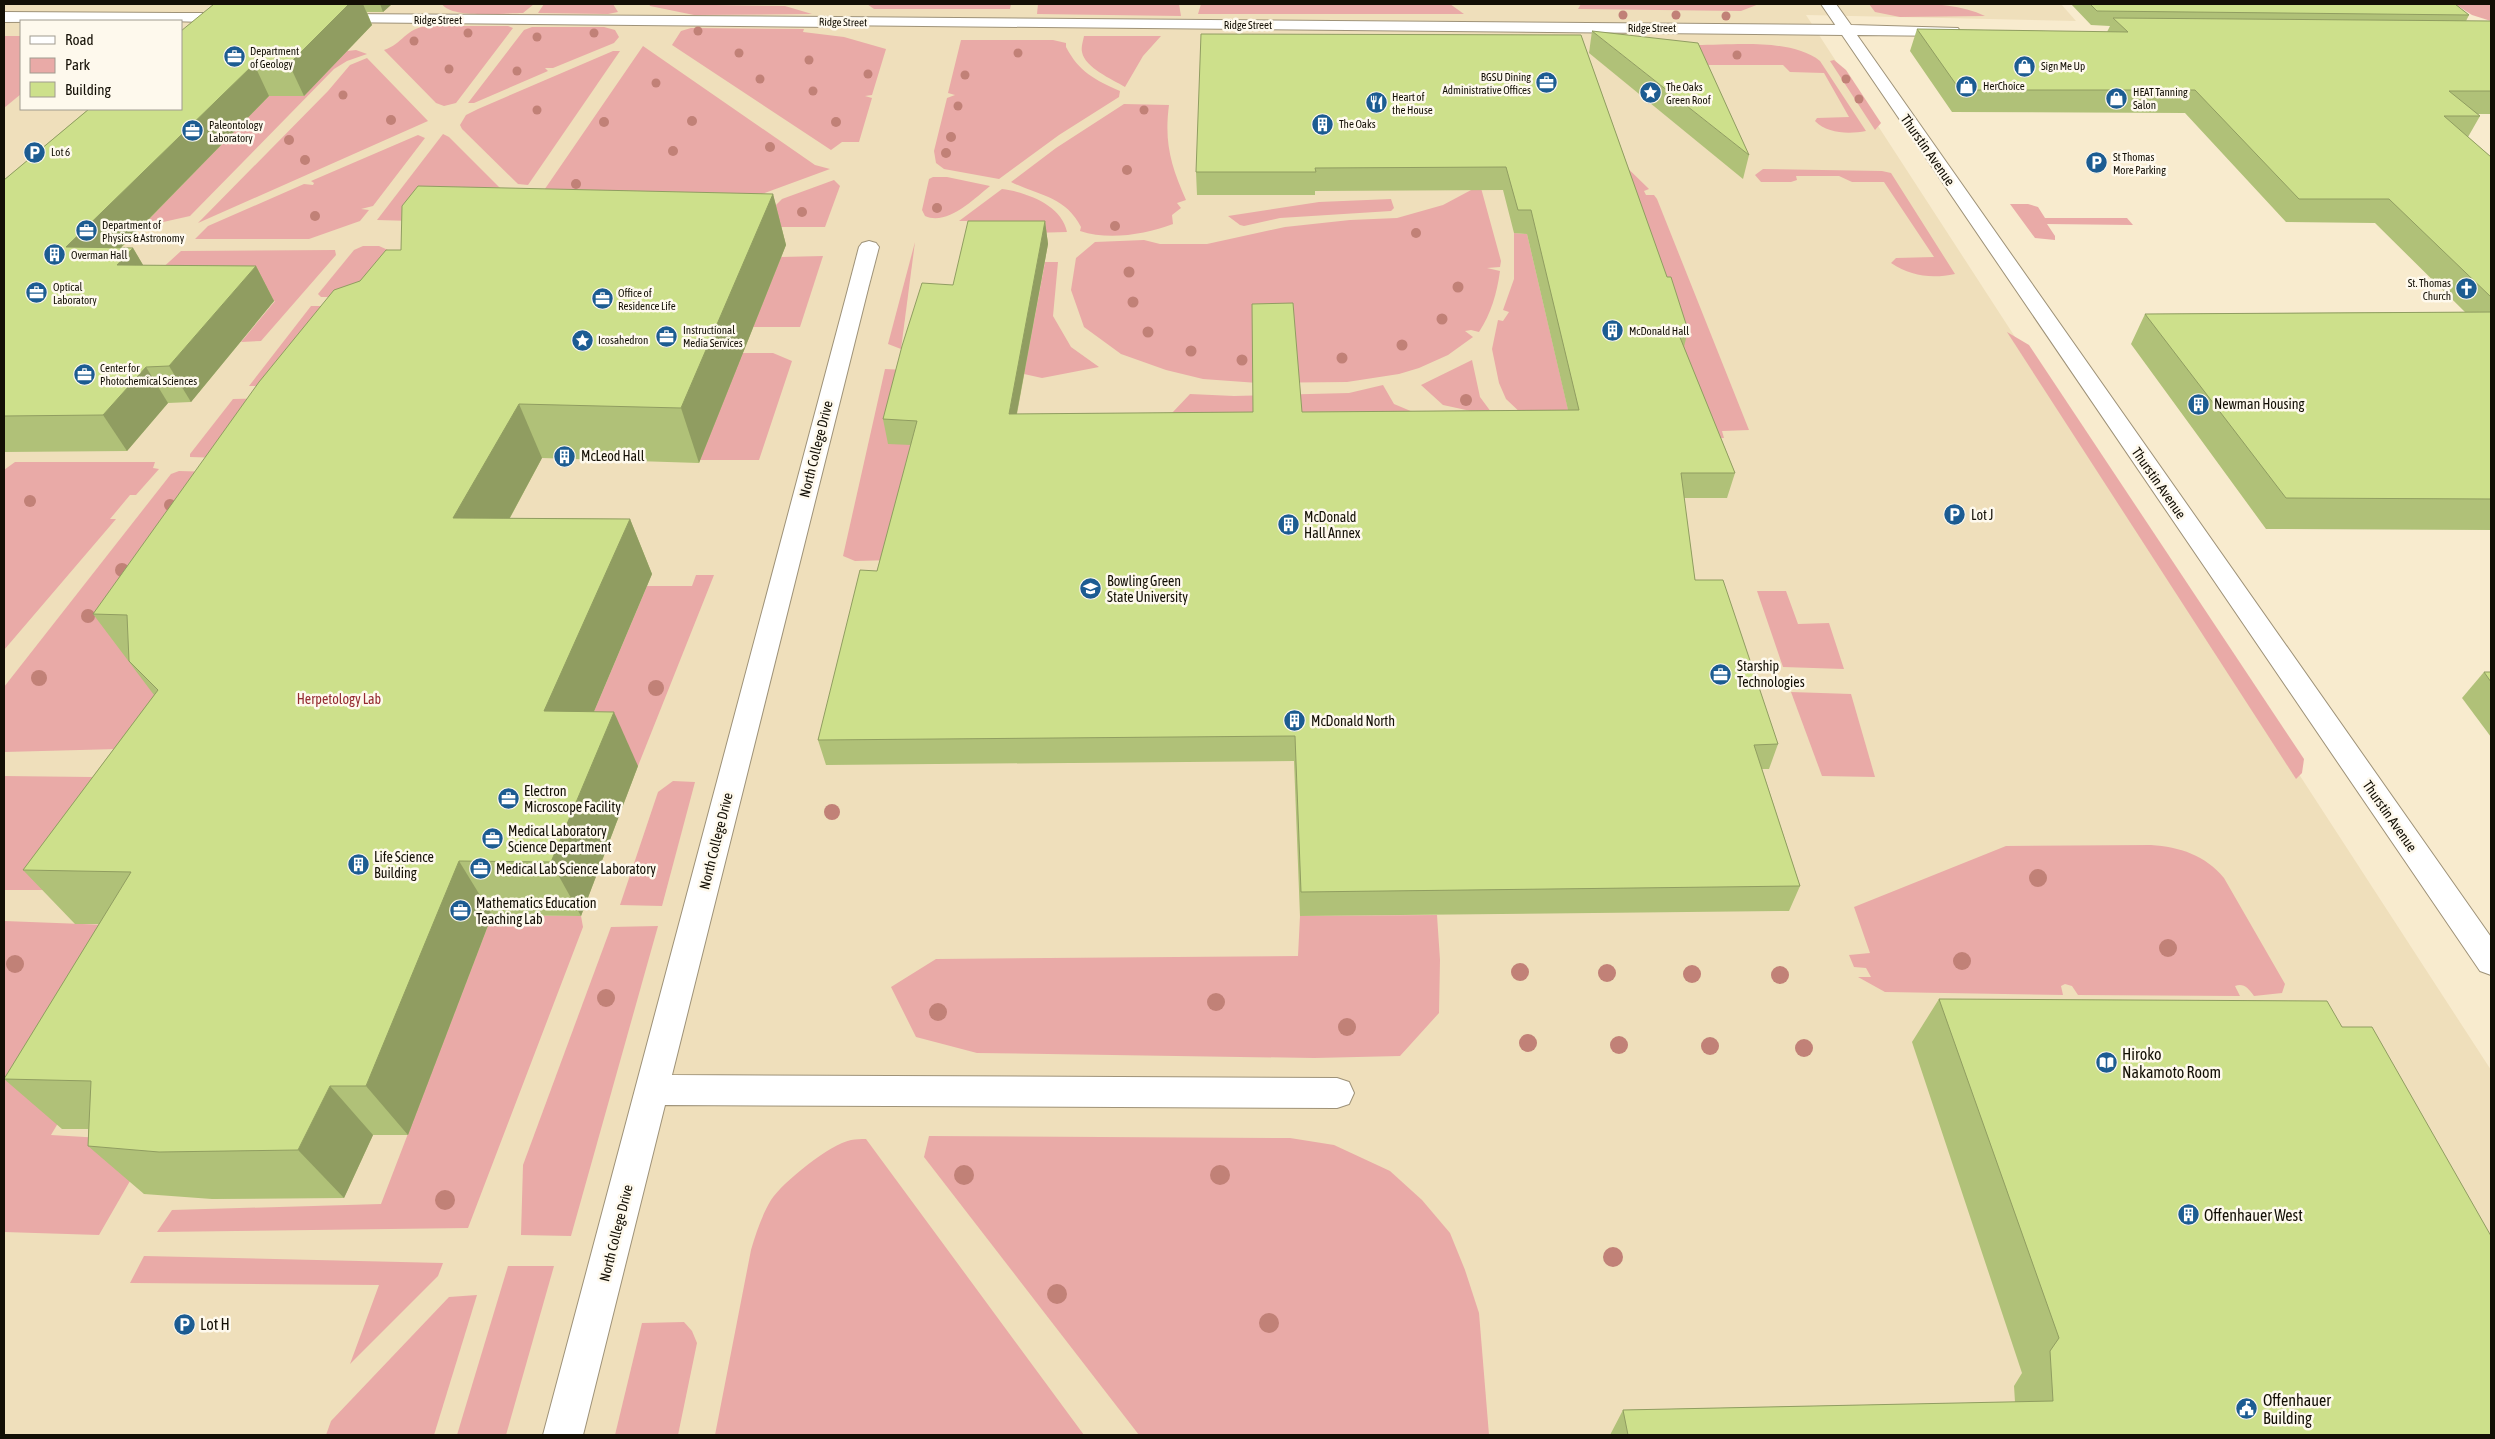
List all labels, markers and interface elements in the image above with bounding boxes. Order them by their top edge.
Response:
street label: Ridge Street [414,14,462,26]
street label: Ridge Street [819,16,867,28]
street label: Ridge Street [1224,19,1272,31]
legend [20,20,182,110]
street label: Ridge Street [1628,22,1676,34]
text: Road [65,31,94,48]
office icon: Department of Geology [222,45,246,69]
place label: Department of Geology [250,45,299,70]
shop icon: Sign Me Up [2013,54,2037,78]
text: Park [65,56,90,73]
place label: Sign Me Up [2041,60,2085,72]
place label: BGSU Dining Administrative Offices [1442,71,1531,96]
office icon: BGSU Dining Administrative Offices [1535,71,1559,95]
shop icon: HerChoice [1955,74,1979,98]
place label: HerChoice [1983,80,2025,92]
text: Building [65,81,111,98]
place icon: The Oaks Green Roof [1638,81,1662,105]
place label: The Oaks Green Roof [1666,81,1711,106]
shop icon: HEAT Tanning Salon [2105,86,2129,110]
place label: HEAT Tanning Salon [2133,86,2188,111]
restaurant icon: Heart of the House [1364,91,1388,115]
place label: Heart of the House [1392,91,1433,116]
street label: Thurstin Avenue [1898,111,1958,189]
building icon: The Oaks [1311,112,1335,136]
place label: The Oaks [1339,118,1376,130]
office icon: Paleontology Laboratory [181,119,205,143]
place label: Paleontology Laboratory [209,119,263,144]
parking icon: Lot 6 [23,140,47,164]
place label: Lot 6 [51,146,70,158]
parking icon: St Thomas More Parking [2085,151,2109,175]
place label: St Thomas More Parking [2113,151,2166,176]
office icon: Department of Physics & Astronomy [74,219,98,243]
place label: Department of Physics & Astronomy [102,219,185,244]
building icon: Overman Hall [43,243,67,267]
place label: Overman Hall [71,249,127,261]
place label: St. Thomas Church [2408,277,2451,302]
church icon: St. Thomas Church [2455,277,2479,301]
office icon: Optical Laboratory [25,281,49,305]
place label: Optical Laboratory [53,281,97,306]
office icon: Office of Residence Life [590,287,614,311]
place label: Office of Residence Life [618,287,676,312]
building icon: McDonald Hall [1601,319,1625,343]
office icon: Instructional Media Services [655,324,679,348]
place label: Instructional Media Services [683,324,743,349]
place label: McDonald Hall [1629,325,1689,337]
place icon: Icosahedron [570,328,594,352]
place label: Icosahedron [598,334,648,346]
office icon: Center for Photochemical Sciences [72,362,96,386]
place label: Center for Photochemical Sciences [100,362,197,387]
building icon: Newman Housing [2186,392,2210,416]
place label: Newman Housing [2214,396,2305,412]
street label: North College Drive [796,399,836,499]
building icon: McLeod Hall [553,444,577,468]
street label: Thurstin Avenue [2129,444,2189,522]
place label: McLeod Hall [581,448,645,464]
parking icon: Lot J [1943,503,1967,527]
place label: Lot J [1971,507,1993,523]
place label: McDonald Hall Annex [1304,509,1361,541]
building icon: McDonald Hall Annex [1276,513,1300,537]
place label: Bowling Green State University [1107,573,1188,605]
school or university icon: Bowling Green State University [1079,577,1103,601]
place label: Starship Technologies [1737,658,1805,690]
office icon: Starship Technologies [1709,662,1733,686]
park label: Herpetology Lab [297,691,382,707]
building icon: McDonald North [1283,709,1307,733]
place label: McDonald North [1311,713,1395,729]
street label: Thurstin Avenue [2360,777,2420,855]
place label: Electron Microscope Facility [524,783,621,815]
office icon: Electron Microscope Facility [496,787,520,811]
street label: North College Drive [696,791,736,891]
place label: Medical Laboratory Science Department [508,823,612,855]
office icon: Medical Laboratory Science Department [480,827,504,851]
place label: Life Science Building [374,849,434,881]
building icon: Life Science Building [346,853,370,877]
office icon: Medical Lab Science Laboratory [468,857,492,881]
place label: Medical Lab Science Laboratory [496,861,656,877]
place label: Mathematics Education Teaching Lab [476,895,597,927]
office icon: Mathematics Education Teaching Lab [448,899,472,923]
place label: Hiroko Nakamoto Room [2122,1045,2221,1081]
library icon: Hiroko Nakamoto Room [2094,1051,2118,1075]
street label: North College Drive [596,1183,636,1283]
building icon: Offenhauer West [2176,1203,2200,1227]
place label: Offenhauer West [2204,1206,2303,1224]
parking icon: Lot H [172,1312,196,1336]
place label: Lot H [200,1315,230,1333]
place label: Offenhauer Building [2263,1391,2331,1428]
public building icon: Offenhauer Building [2235,1397,2259,1421]

